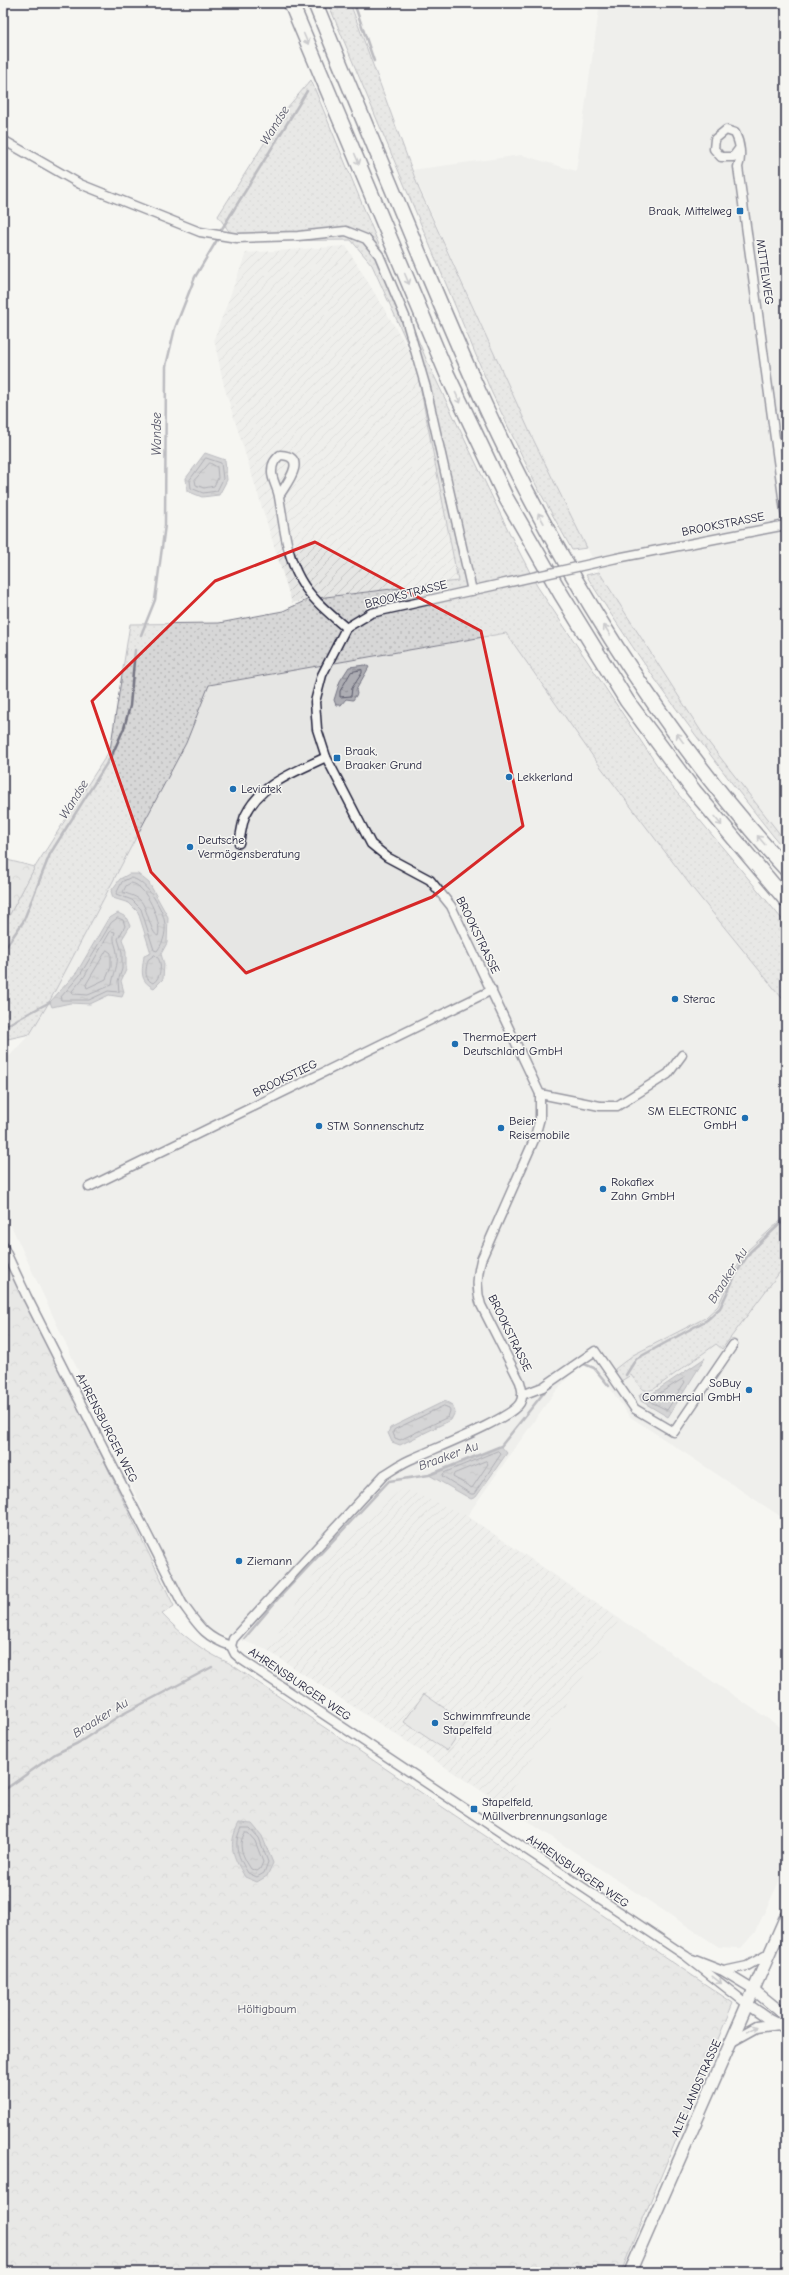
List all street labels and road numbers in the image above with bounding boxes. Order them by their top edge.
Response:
street label: MITTELWEG [753,238,777,306]
street label: BROOKSTRASSE [680,509,766,539]
street label: BROOKSTRASSE [363,577,449,611]
street label: BROOKSTRASSE [453,894,503,976]
street label: BROOKSTIEG [250,1056,320,1100]
street label: BROOKSTRASSE [485,1292,535,1374]
street label: AHRENSBURGER WEG [73,1371,141,1485]
street label: AHRENSBURGER WEG [246,1644,354,1724]
street label: AHRENSBURGER WEG [524,1831,632,1911]
street label: ALTE LANDSTRASSE [668,2037,724,2139]

